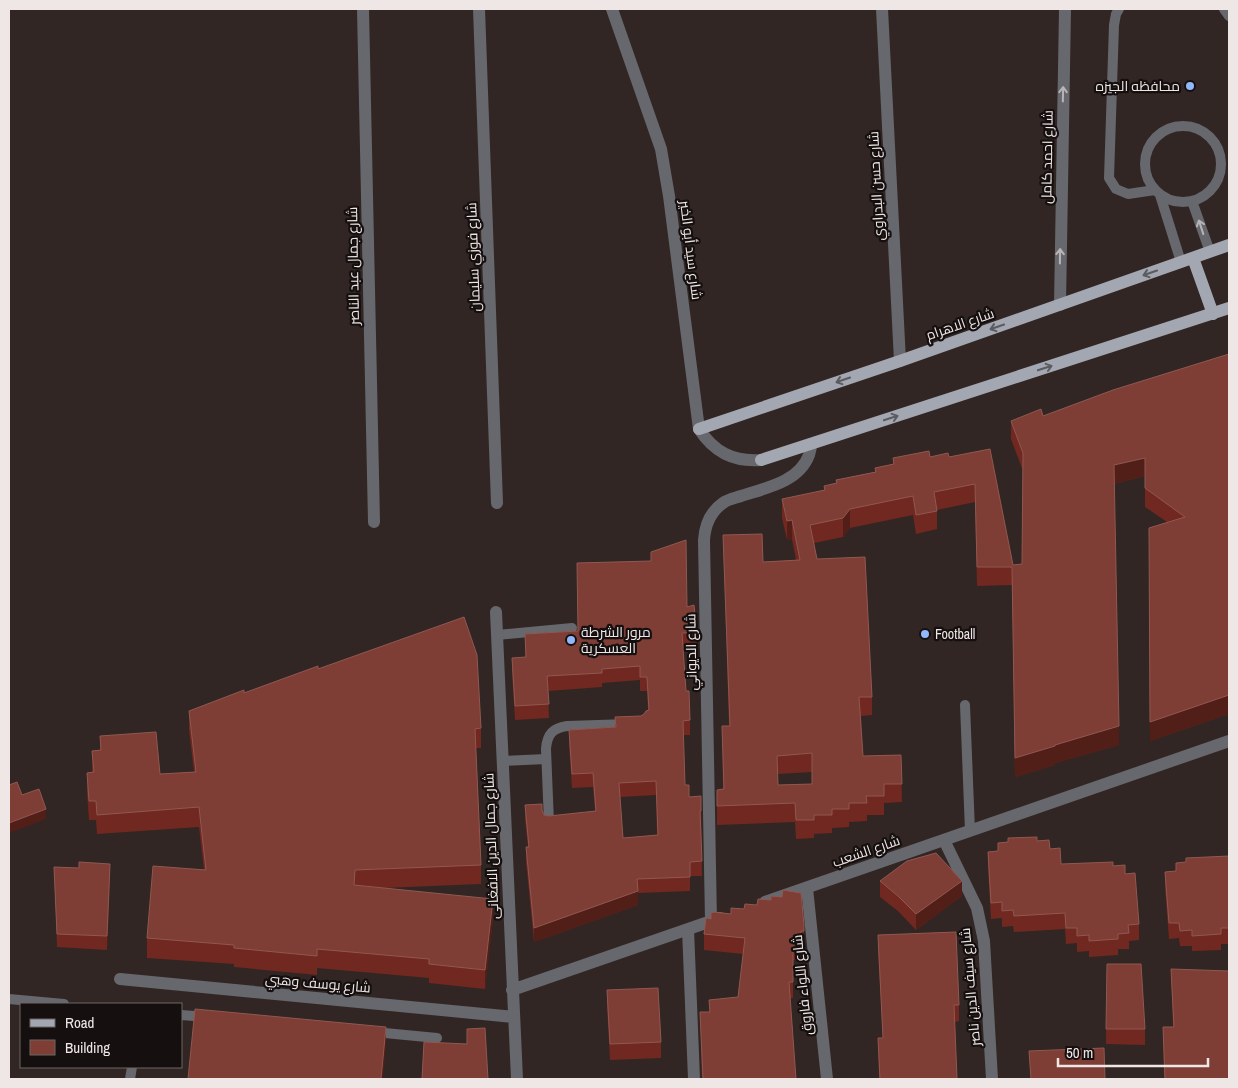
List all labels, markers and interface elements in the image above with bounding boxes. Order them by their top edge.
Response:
place label: محافظه الجيزه [1096,77,1180,95]
marker: محافظه الجيزه [1184,80,1196,92]
one-way arrow [1059,86,1068,102]
street label: شارع احمد كامل [1037,110,1057,204]
street label: شارع حسن البدراوي [864,131,891,241]
street label: شارع سيد أبو الخير [676,198,706,301]
street label: شارع فوزي سليمان [462,202,487,312]
street label: شارع جمال عبد الناصر [343,207,363,326]
one-way arrow [1196,219,1205,235]
one-way arrow [1056,249,1065,265]
one-way arrow [1143,269,1158,278]
street label: شارع الاهرام [924,304,997,345]
one-way arrow [990,323,1005,332]
one-way arrow [1037,363,1053,372]
one-way arrow [836,376,852,385]
one-way arrow [882,413,898,422]
street label: شارع الديواني [681,613,704,691]
place label: مرور الشرطة العسكرية [581,623,651,657]
place label: Football [935,625,975,643]
marker: Football [919,628,931,640]
marker: مرور الشرطة العسكرية [565,634,577,646]
street label: شارع جمال الدين الافغانى [479,773,503,919]
street label: شارع الشعب [830,831,902,871]
street label: شارع سيف الدين ناصر [956,927,984,1048]
street label: شارع اللواء فاروق [788,934,816,1036]
street label: شارع يوسف وهبي [264,969,372,1000]
legend [20,1003,182,1068]
text: Road [65,1012,94,1033]
scale bar [1058,1036,1208,1068]
text: Building [65,1037,110,1058]
text: 50 m [1066,1042,1093,1063]

